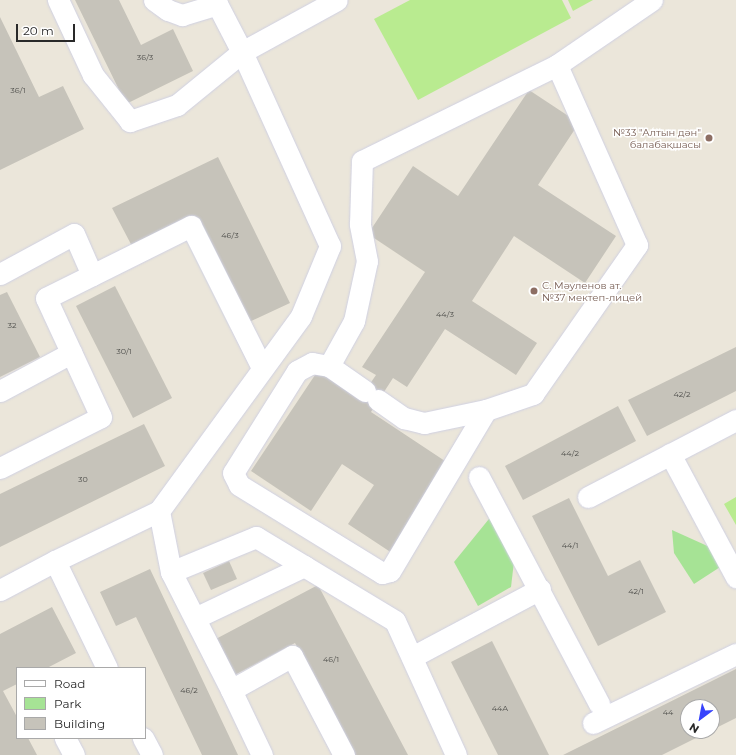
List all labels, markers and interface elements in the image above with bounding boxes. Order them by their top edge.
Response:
scale bar [18,16,77,42]
text: 20 m [23,23,54,38]
house number: 36/3 [137,53,153,63]
house number: 36/1 [10,86,26,96]
place label: №33 "Алтын дән" балабақшасы [613,126,701,150]
marker: №33 "Алтын дән" балабақшасы [704,133,714,143]
house number: 46/3 [221,231,239,241]
place label: С. Мәуленов ат. №37 мектеп-лицей [542,279,642,302]
marker: С. Мәуленов ат. №37 мектеп-лицей [529,286,539,296]
house number: 44/3 [436,310,454,320]
house number: 32 [7,321,17,331]
house number: 30/1 [116,347,132,357]
house number: 42/2 [673,390,691,400]
house number: 44/2 [561,449,579,459]
house number: 30 [78,475,88,485]
house number: 44/1 [562,541,578,551]
house number: 42/1 [628,587,644,597]
house number: 46/1 [323,655,339,665]
legend [16,667,146,739]
text: Road [54,676,85,691]
house number: 46/2 [180,686,198,696]
text: Park [54,696,81,711]
north arrow [680,699,720,739]
house number: 44А [492,704,508,714]
house number: 44 [663,708,673,718]
text: Building [54,716,105,731]
text: N [687,720,702,737]

